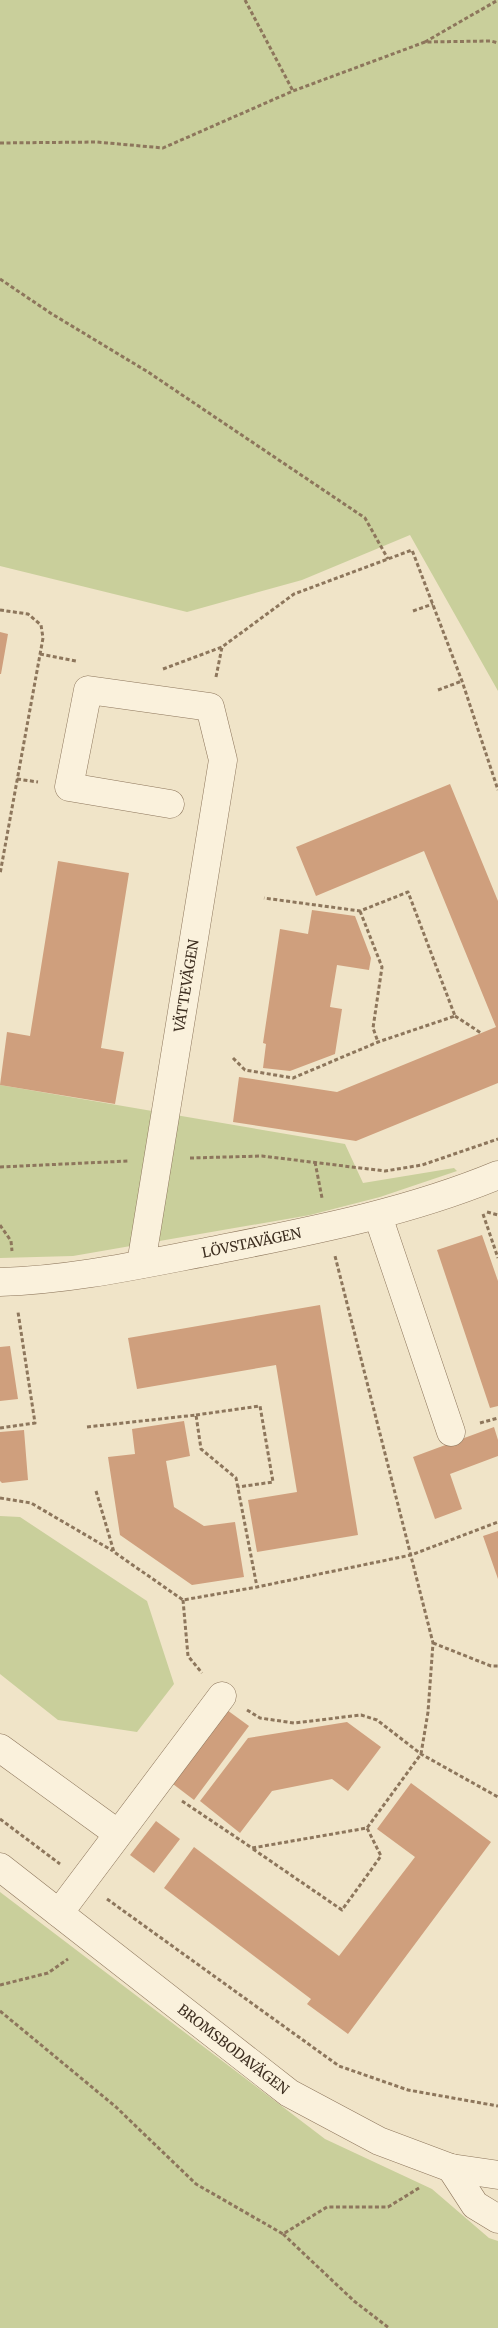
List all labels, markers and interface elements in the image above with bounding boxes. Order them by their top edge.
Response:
street label: VÄTTEVÄGEN [170,938,203,1034]
street label: LÖVSTAVÄGEN [200,1224,303,1262]
street label: BROMSBODAVÄGEN [174,2000,293,2098]

